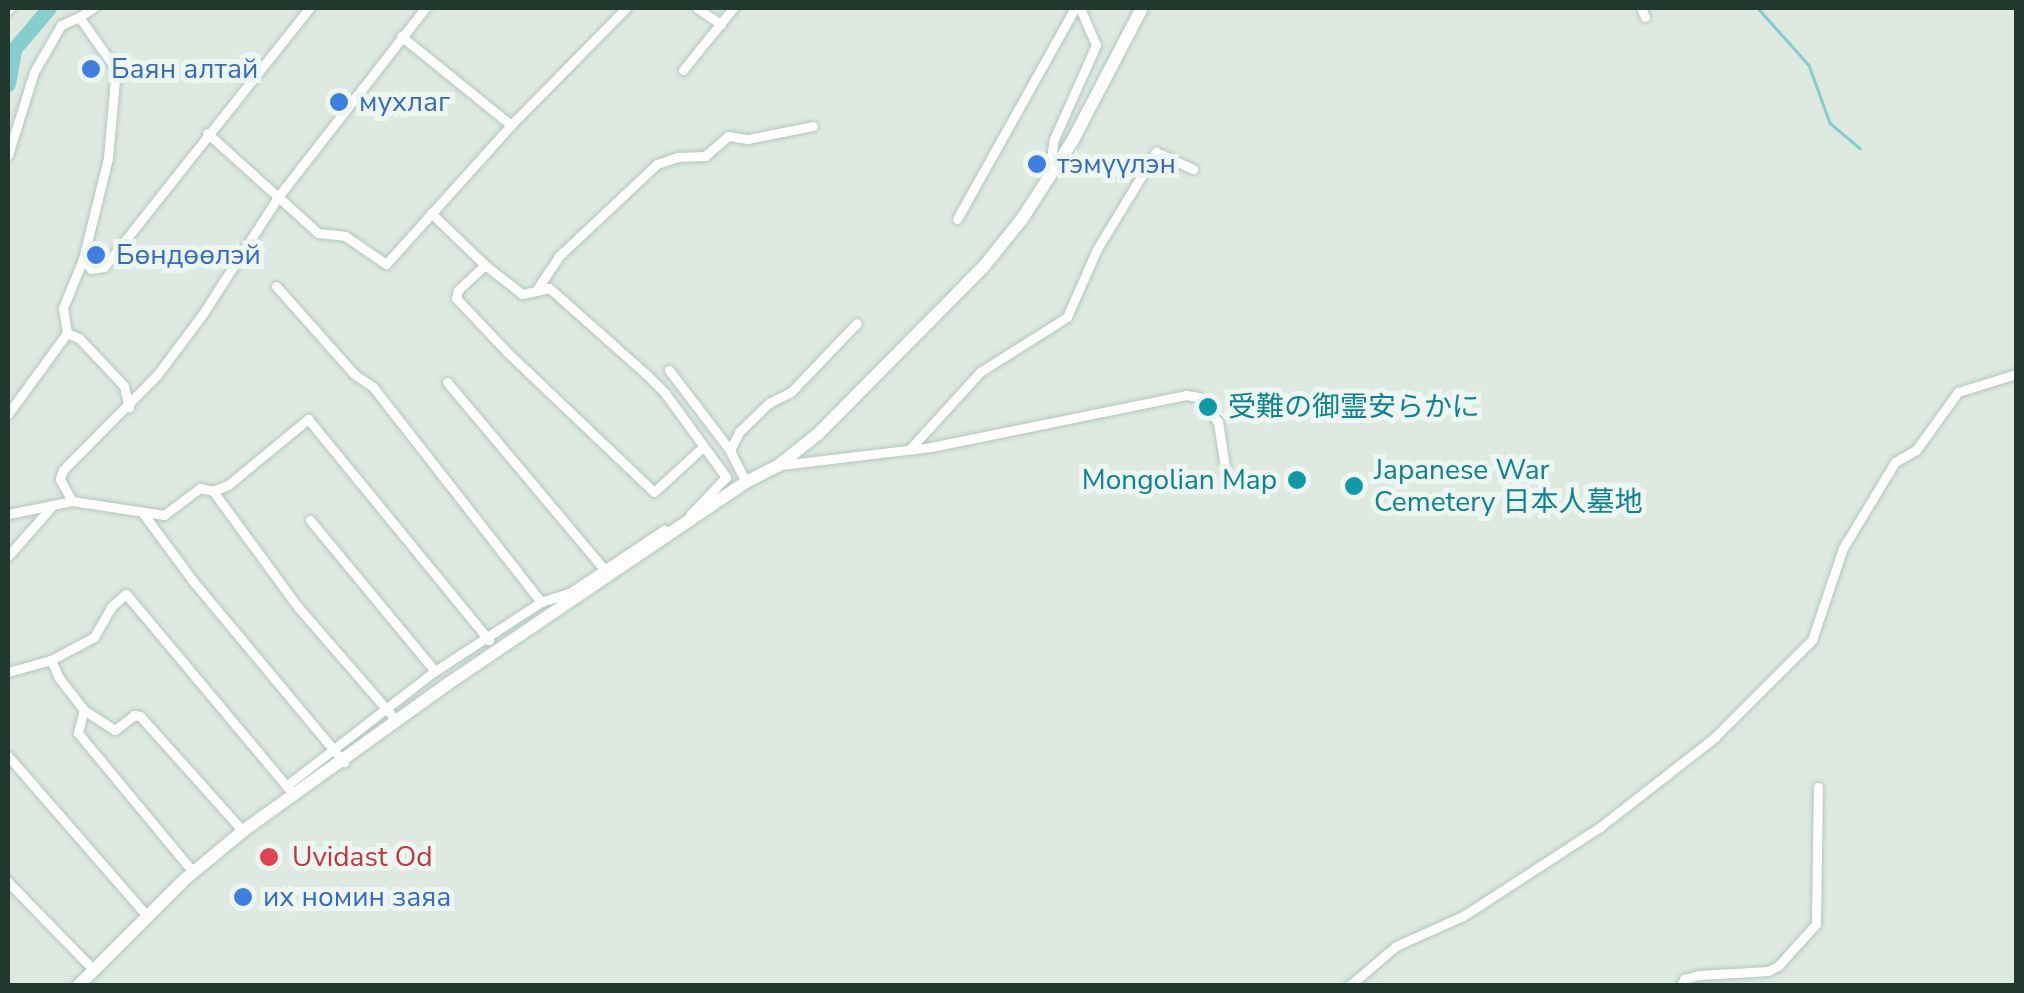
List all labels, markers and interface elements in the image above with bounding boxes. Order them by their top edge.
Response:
place label: Баян алтай [111,52,258,86]
marker: Баян алтай [80,58,102,80]
place label: мухлаг [359,85,450,119]
marker: мухлаг [328,91,350,113]
place label: тэмүүлэн [1057,147,1176,181]
marker: тэмүүлэн [1026,153,1048,175]
place label: Бөндөөлэй [116,238,261,272]
marker: Бөндөөлэй [85,244,107,266]
place label: 受難の御霊安らかに [1228,390,1480,424]
marker: 受難の御霊安らかに [1197,396,1219,418]
place label: Japanese War Cemetery 日本人墓地 [1374,453,1643,519]
place label: Mongolian Map [1082,463,1277,497]
marker: Mongolian Map [1286,469,1308,491]
marker: Japanese War Cemetery 日本人墓地 [1343,475,1365,497]
place label: Uvidast Od [292,840,433,874]
marker: Uvidast Od [256,844,282,870]
place label: их номин заяа [263,880,451,914]
marker: их номин заяа [232,886,254,908]

